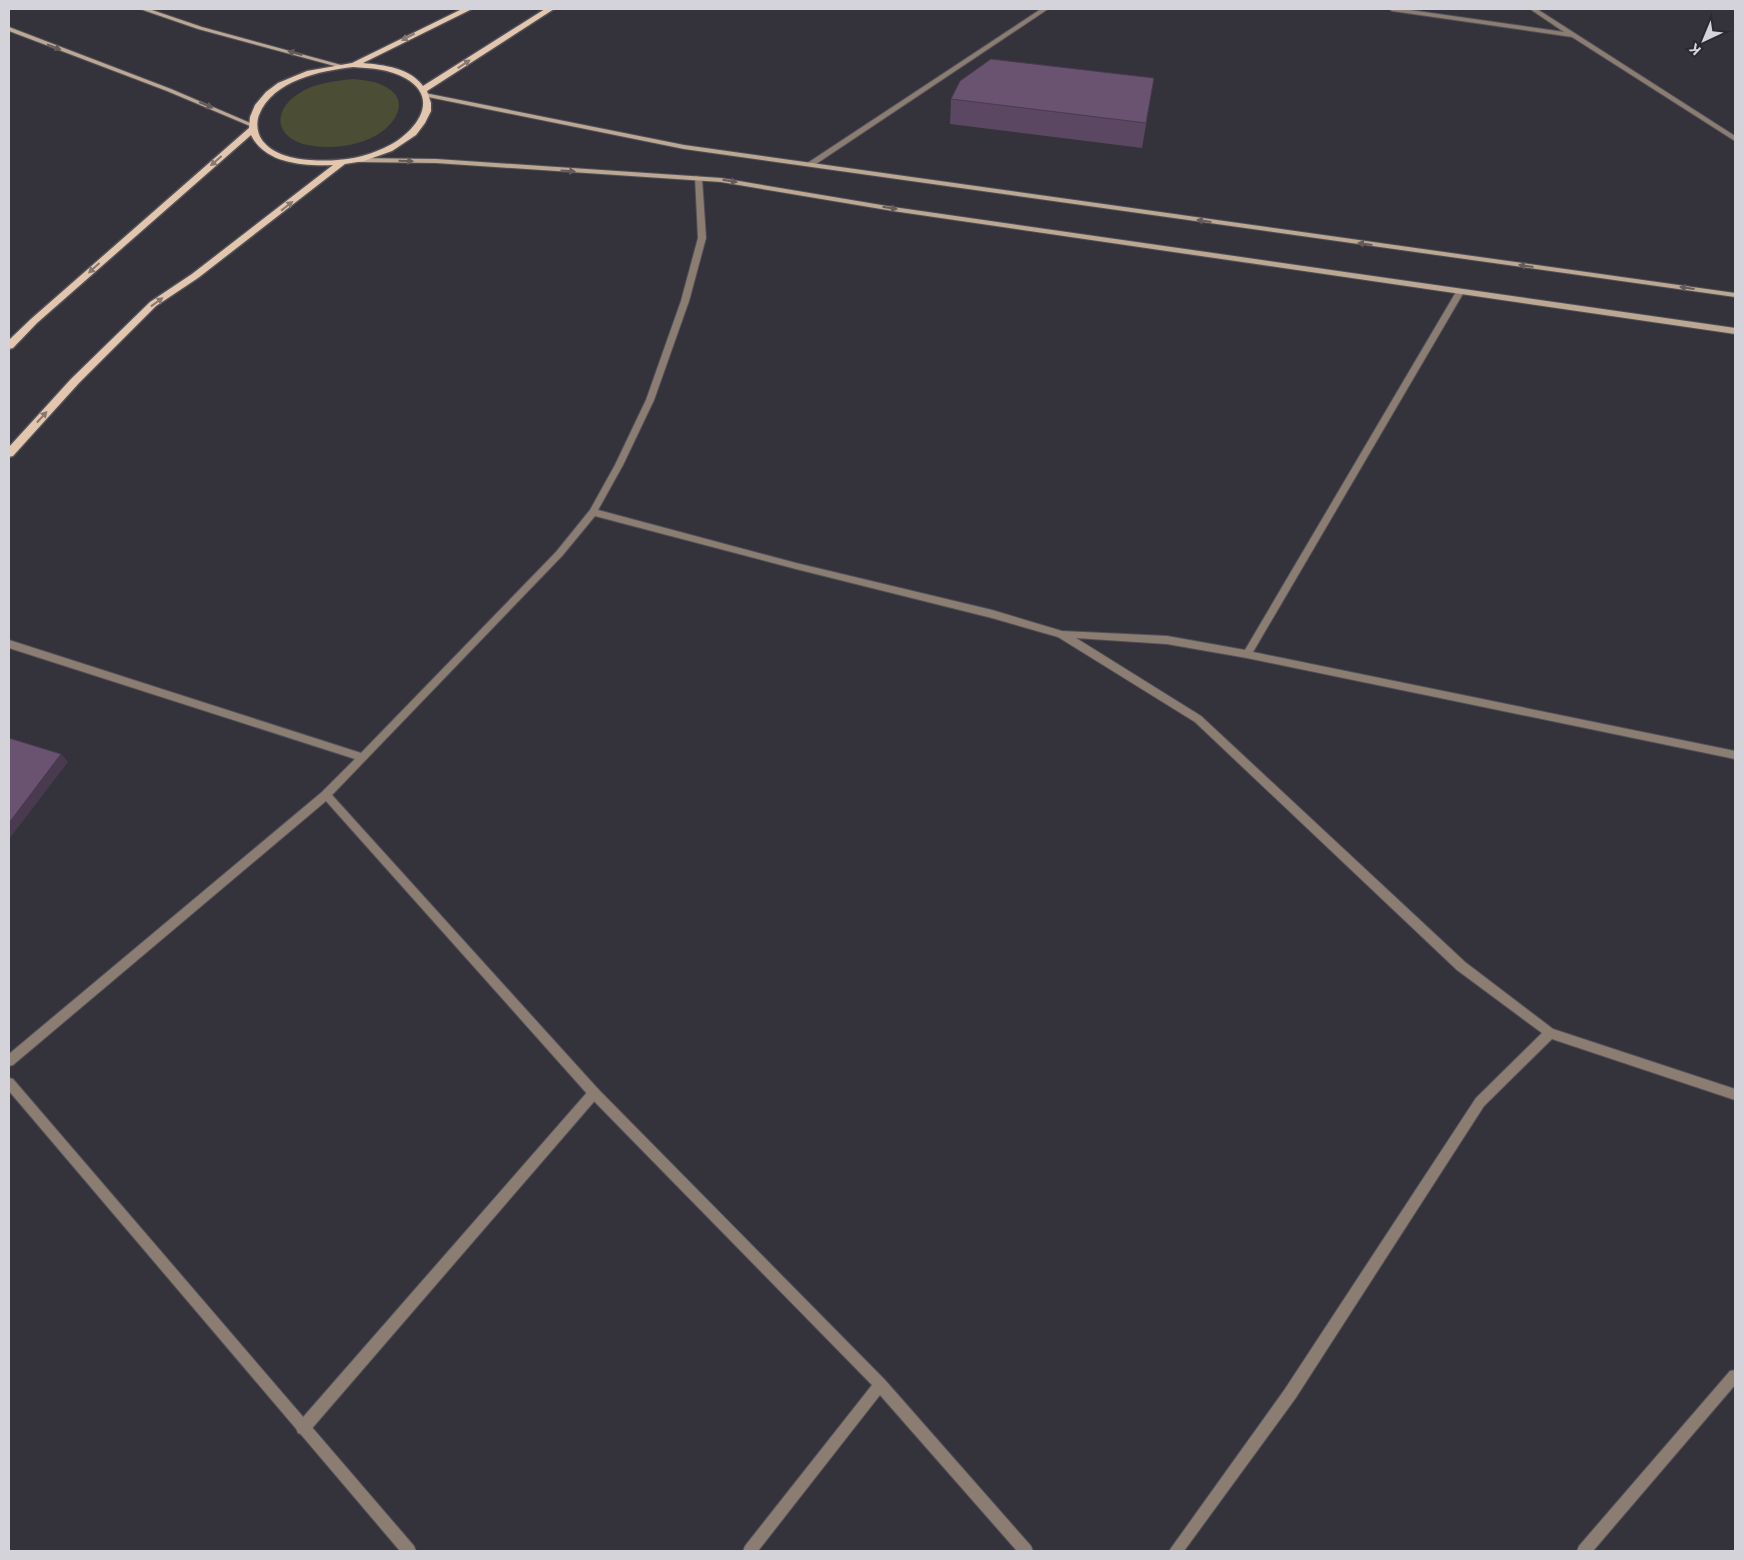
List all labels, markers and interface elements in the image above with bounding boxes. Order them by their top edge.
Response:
north arrow [1679,15,1729,65]
one-way arrow [401,33,415,41]
text: K [1685,39,1705,59]
one-way arrow [47,43,62,51]
one-way arrow [287,49,302,57]
one-way arrow [457,59,470,69]
one-way arrow [199,102,213,110]
one-way arrow [210,155,223,166]
one-way arrow [398,157,414,165]
one-way arrow [560,167,576,175]
one-way arrow [722,178,738,186]
one-way arrow [280,200,293,211]
one-way arrow [883,204,899,212]
one-way arrow [1196,217,1212,225]
one-way arrow [1357,239,1373,247]
one-way arrow [88,262,100,273]
one-way arrow [1518,262,1534,270]
one-way arrow [1679,284,1695,292]
one-way arrow [150,297,164,307]
one-way arrow [36,411,48,423]

